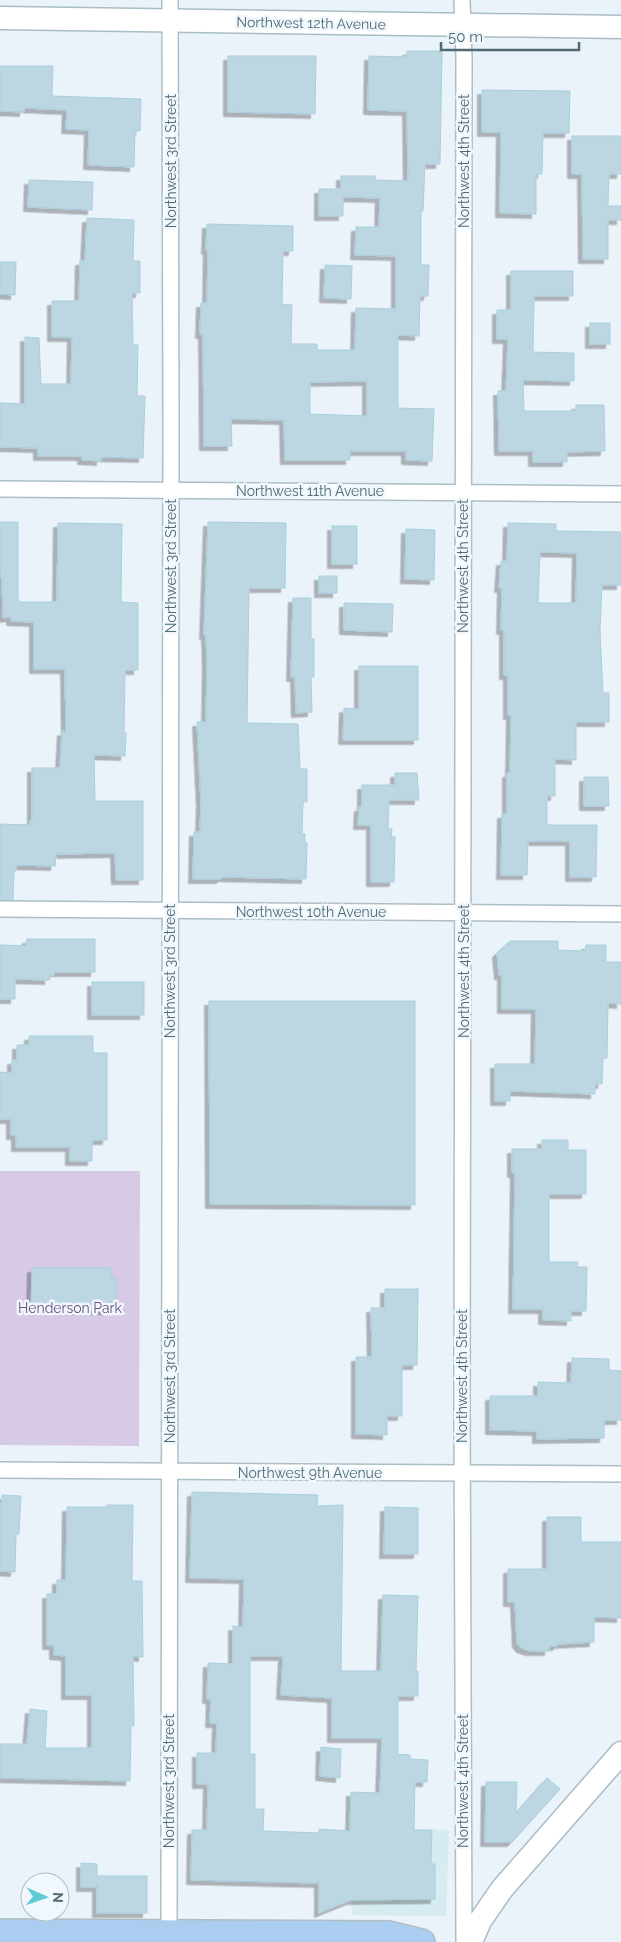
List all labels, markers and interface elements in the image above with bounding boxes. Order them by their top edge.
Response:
street label: Northwest 12th Avenue [236,14,386,32]
scale bar [441,20,578,52]
text: 50 m [448,28,483,46]
street label: Northwest 3rd Street [163,94,179,228]
street label: Northwest 4th Street [456,94,472,228]
street label: Northwest 11th Avenue [236,483,384,499]
street label: Northwest 3rd Street [163,499,179,633]
street label: Northwest 4th Street [455,499,471,633]
street label: Northwest 3rd Street [162,904,178,1038]
street label: Northwest 10th Avenue [236,904,386,920]
street label: Northwest 4th Street [456,904,472,1038]
park label: Henderson Park [18,1300,123,1316]
street label: Northwest 3rd Street [162,1309,178,1443]
street label: Northwest 4th Street [454,1309,470,1443]
street label: Northwest 9th Avenue [238,1465,382,1481]
street label: Northwest 3rd Street [161,1714,177,1848]
street label: Northwest 4th Street [455,1714,471,1848]
north arrow [20,1872,70,1922]
text: N [50,1892,66,1903]

